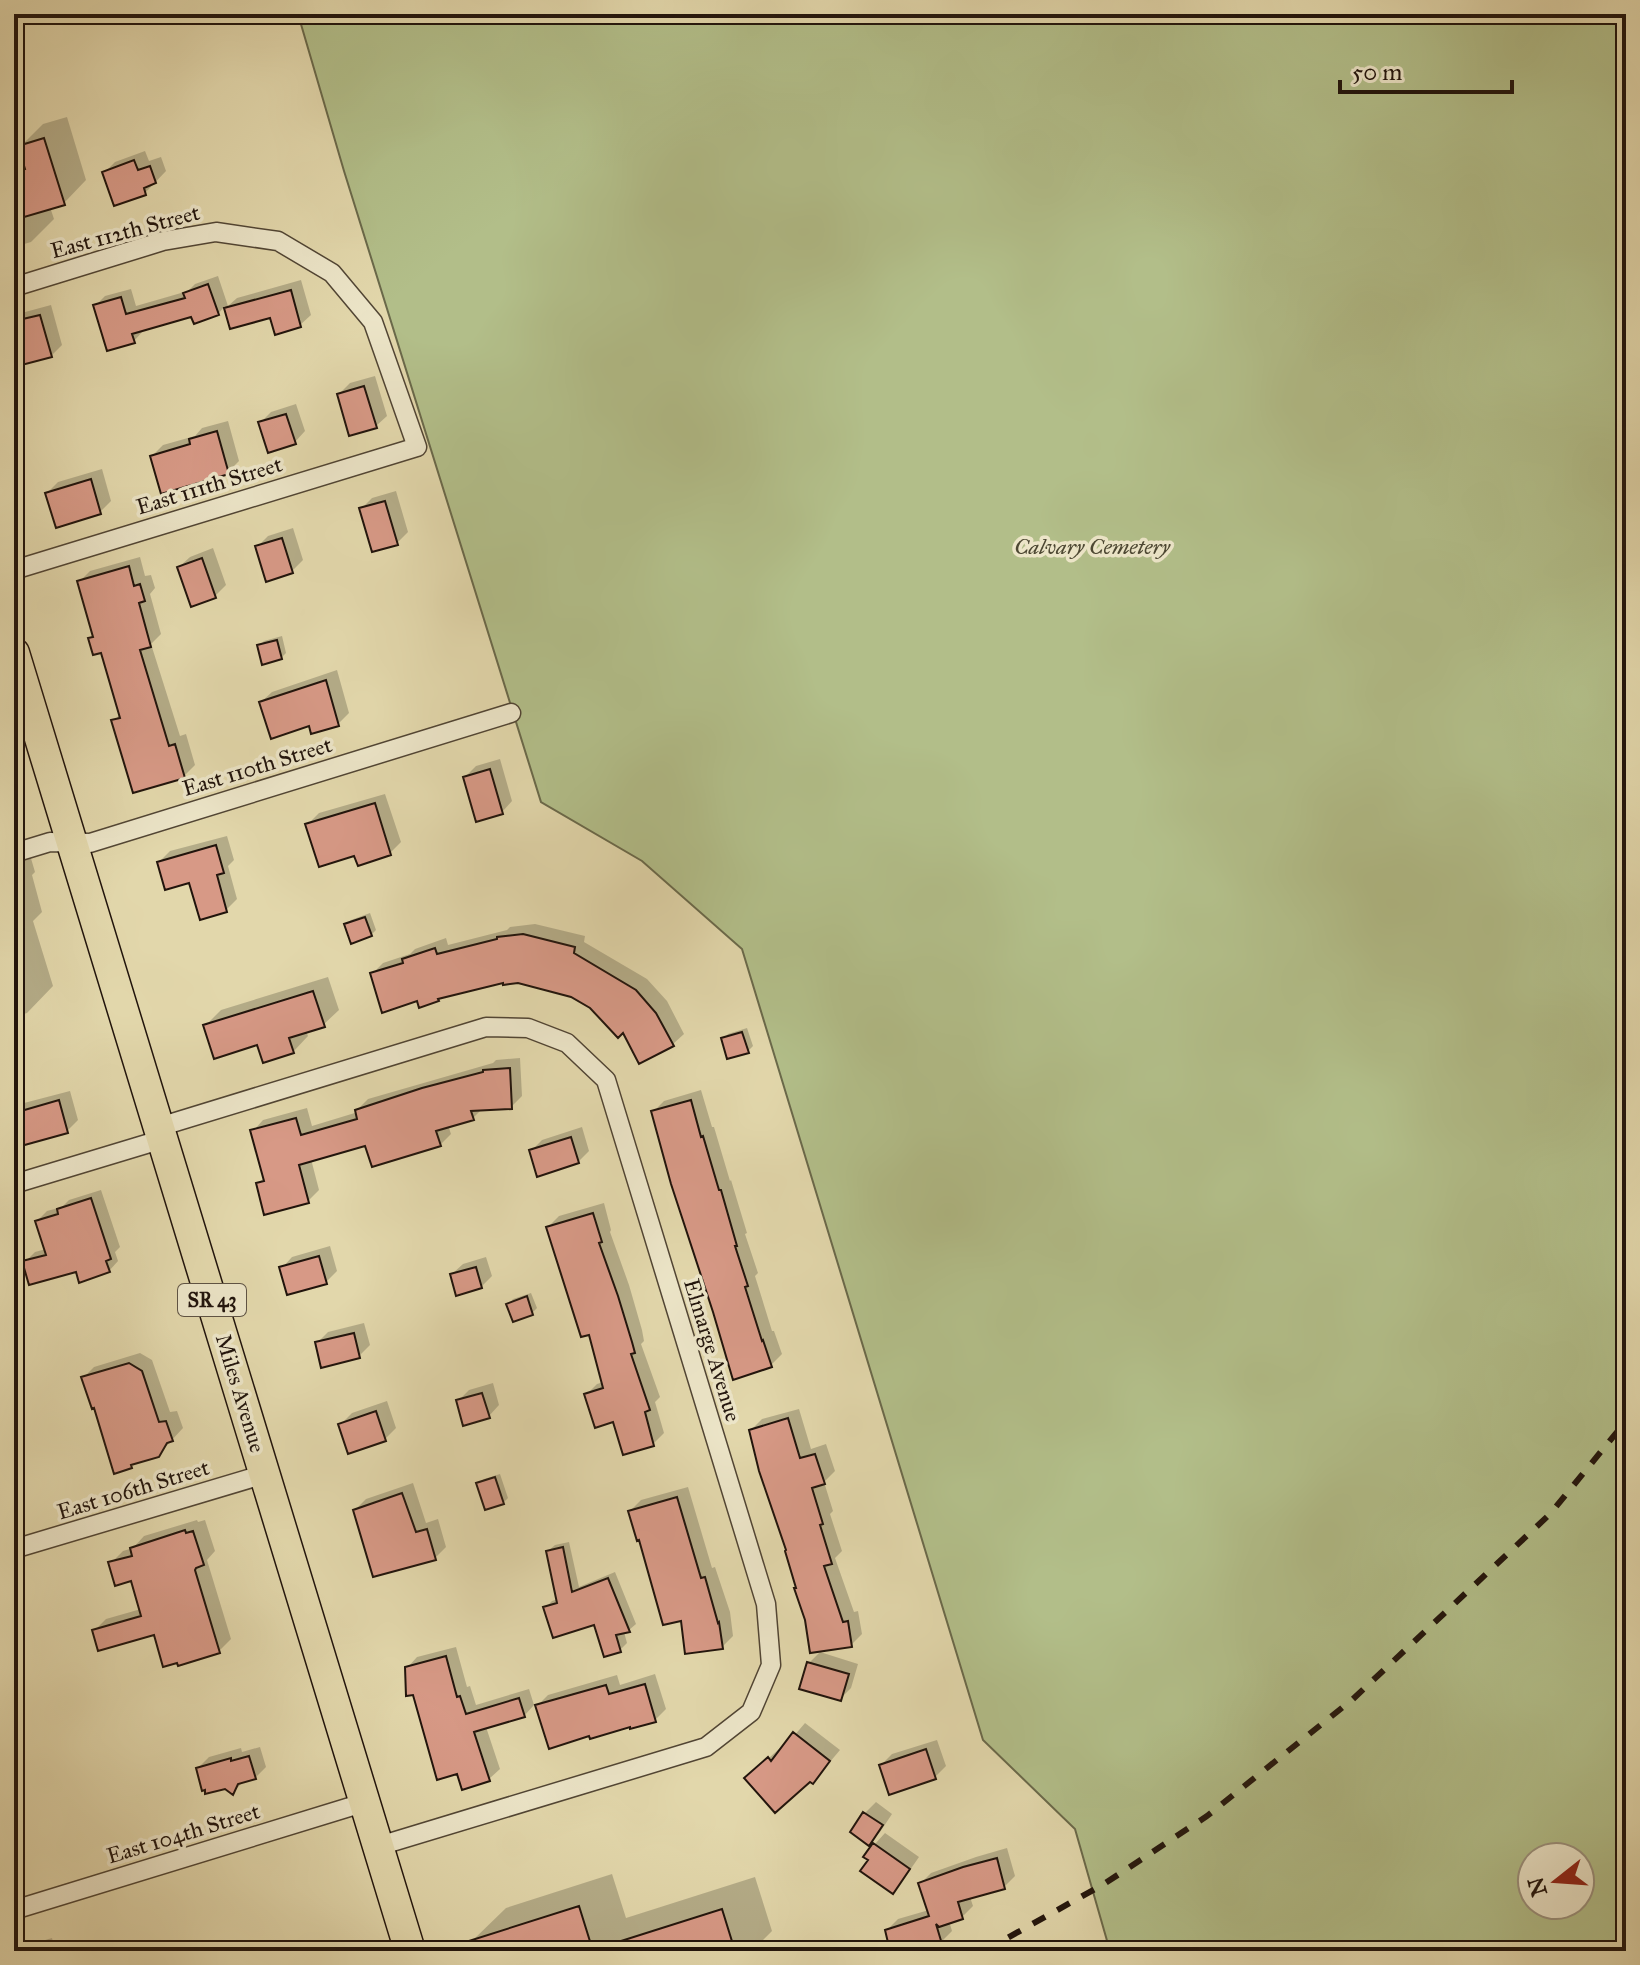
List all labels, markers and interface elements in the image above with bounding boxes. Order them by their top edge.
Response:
scale bar [1340,44,1512,94]
text: 50 m [1352,57,1402,87]
street label: East 112th Street [48,199,203,264]
street label: East 111th Street [133,450,286,520]
park label: Calvary Cemetery [1014,533,1171,560]
street label: East 110th Street [179,731,335,802]
street label: Elmarge Avenue [678,1275,747,1425]
road number: SR 43 [178,1284,246,1316]
street label: Miles Avenue [210,1331,271,1456]
street label: East 106th Street [54,1453,213,1525]
street label: East 104th Street [103,1797,263,1870]
north arrow [1516,1841,1596,1921]
text: N [1522,1874,1553,1900]

